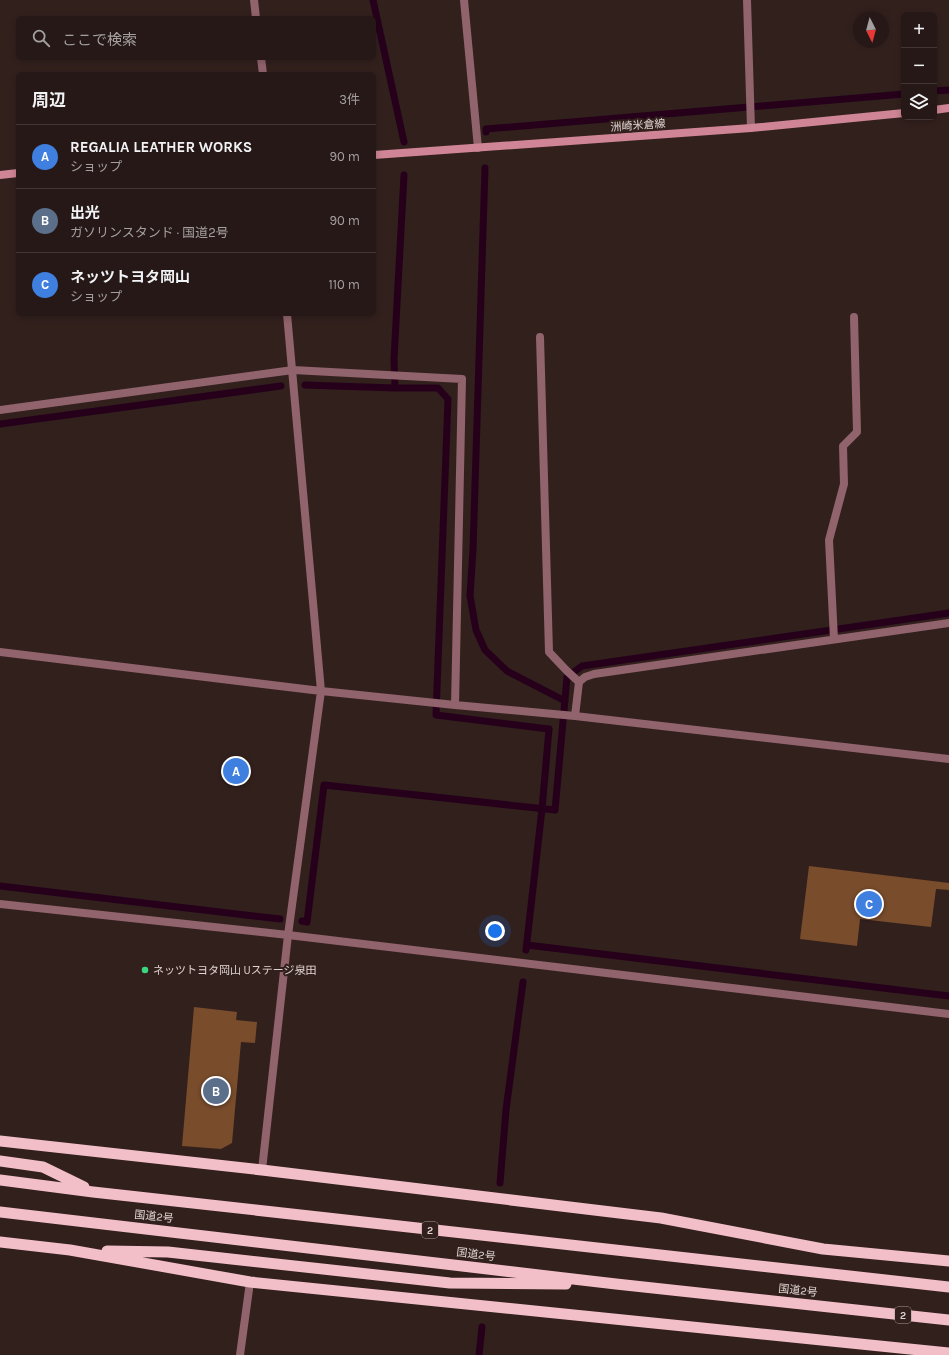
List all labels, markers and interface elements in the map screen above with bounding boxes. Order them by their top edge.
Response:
north arrow [853,12,889,48]
map controls [901,12,937,120]
button: + [901,12,937,48]
search box [16,16,376,60]
icon: search [30,27,52,49]
text: ここで検索 [62,31,137,49]
button: − [901,48,937,84]
button: layers [901,84,937,120]
text: 周辺 [32,90,66,110]
text: 3件 [339,92,360,107]
street label: 洲崎米倉線 [610,117,666,134]
text: REGALIA LEATHER WORKS [70,138,252,156]
text: A [41,149,49,164]
text: 90 m [329,149,360,164]
text: ショップ [70,159,122,174]
text: 出光 [70,204,100,222]
text: B [41,213,49,228]
text: 90 m [329,213,360,228]
text: ガソリンスタンド · 国道2号 [70,225,229,240]
text: ネッツトヨタ岡山 [70,268,190,286]
text: C [41,277,49,292]
text: 110 m [328,277,360,292]
text: ショップ [70,289,122,304]
pin: A [223,756,249,786]
pin: C [856,889,882,919]
your location [485,921,505,941]
place label: ネッツトヨタ岡山 Uステージ泉田 [153,964,317,977]
marker: ネッツトヨタ岡山 Uステージ泉田 [140,965,150,975]
pin: B [203,1076,229,1106]
street label: 国道2号 [134,1208,174,1225]
road number: 2 [422,1222,438,1238]
street label: 国道2号 [456,1246,496,1263]
street label: 国道2号 [778,1282,818,1299]
road number: 2 [895,1307,911,1323]

